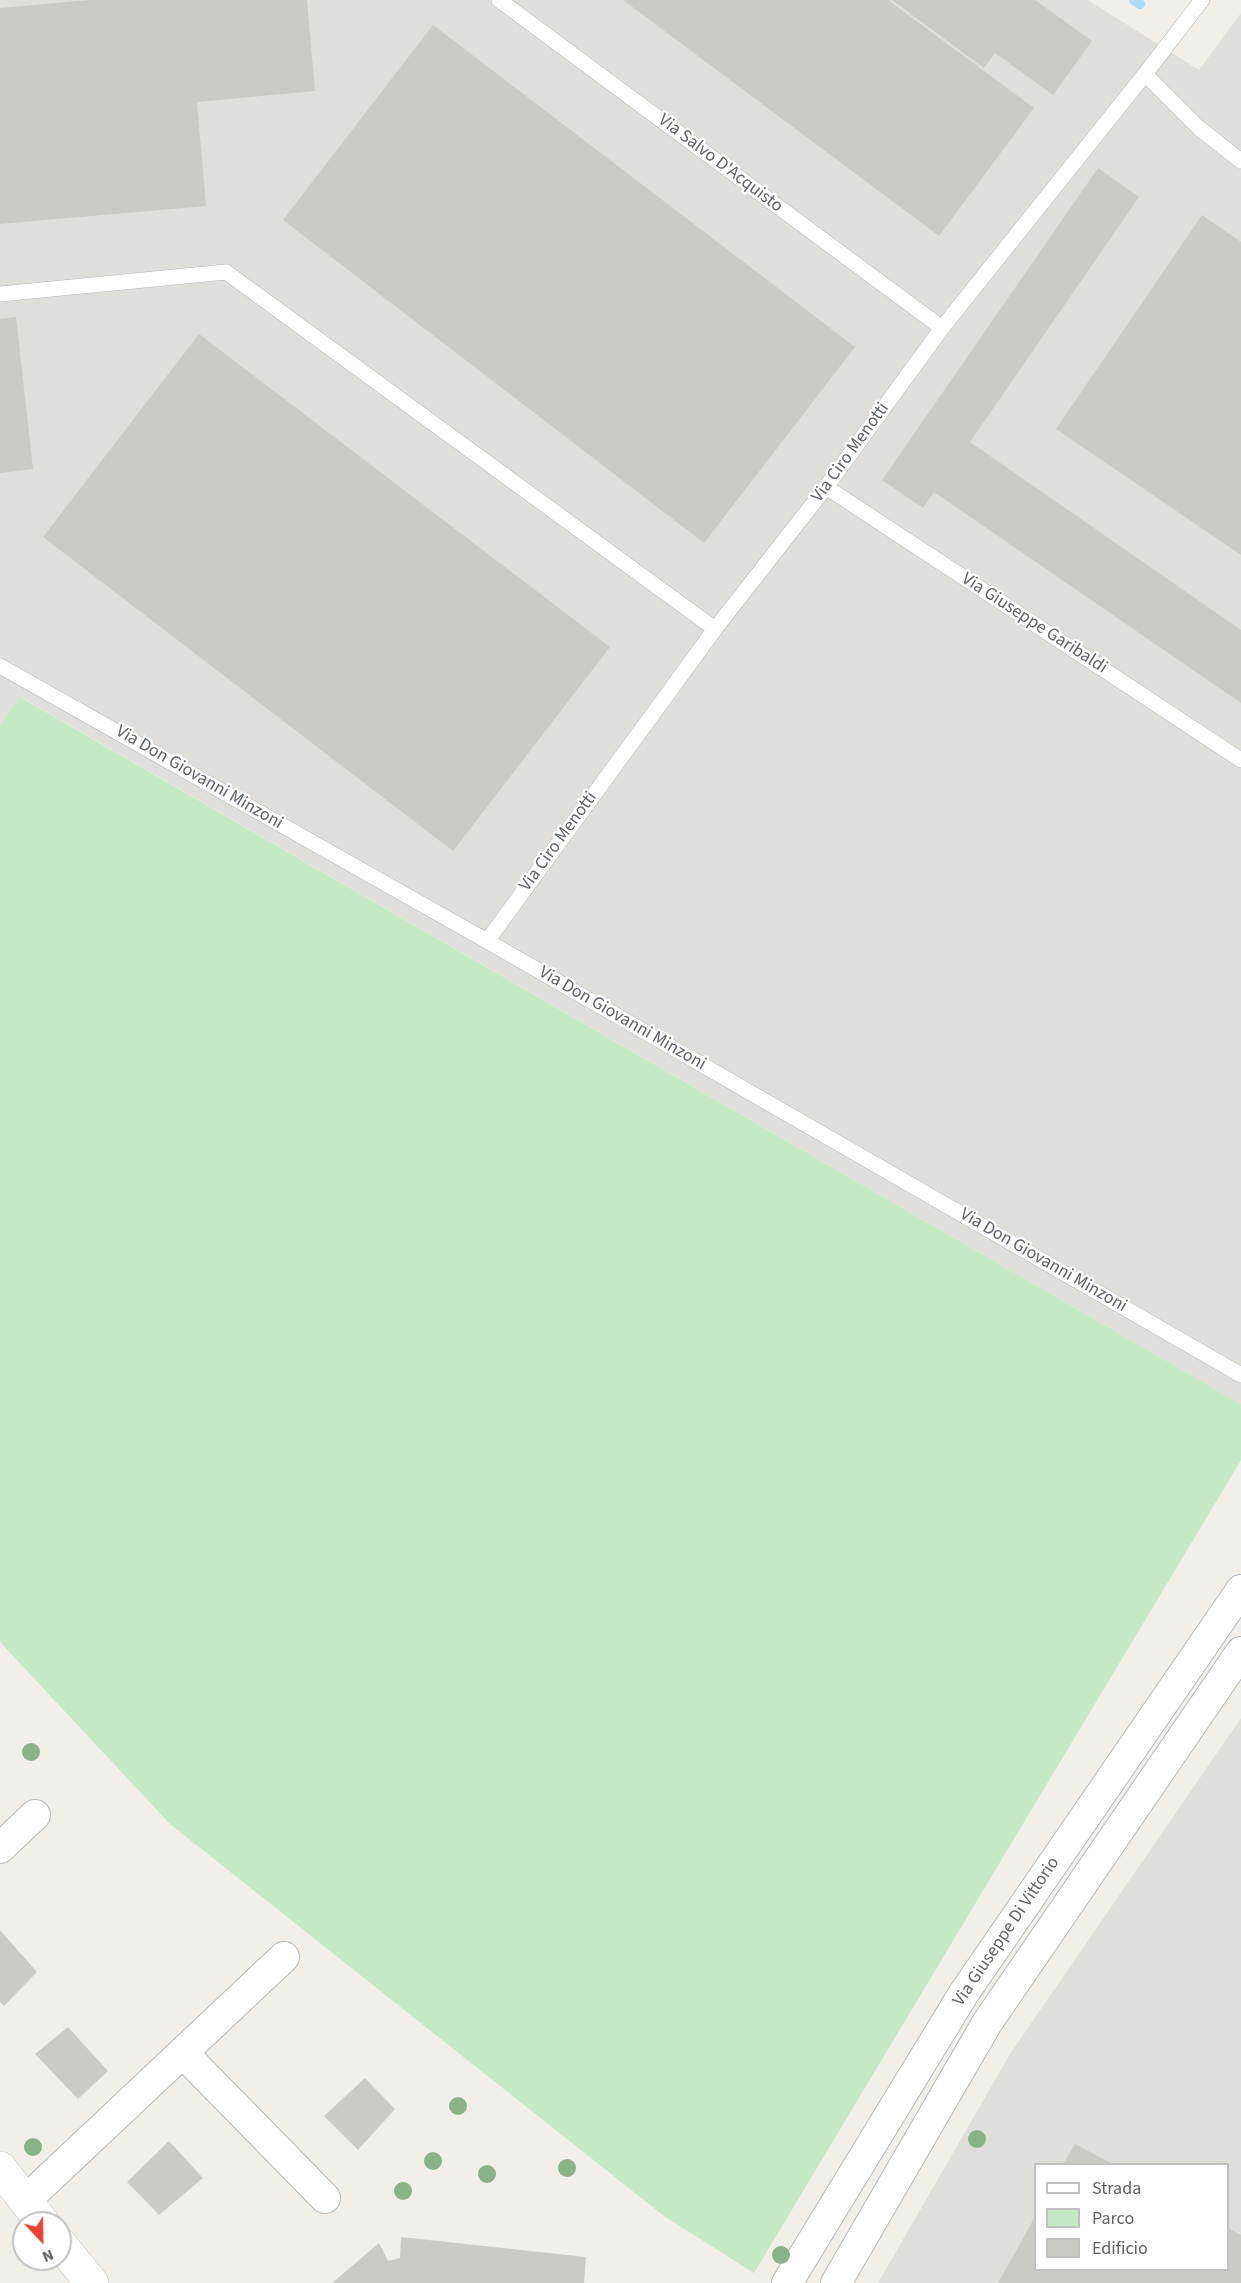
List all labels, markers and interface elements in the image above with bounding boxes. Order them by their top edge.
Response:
street label: Via Salvo D'Acquisto [653,110,787,218]
street label: Via Ciro Menotti [808,399,894,507]
street label: Via Giuseppe Garibaldi [957,569,1111,679]
street label: Via Don Giovanni Minzoni [112,721,286,835]
street label: Via Ciro Menotti [516,788,602,896]
street label: Via Don Giovanni Minzoni [535,962,709,1076]
street label: Via Don Giovanni Minzoni [956,1204,1130,1318]
street label: Via Giuseppe Di Vittorio [949,1853,1065,2011]
legend [1034,2163,1229,2271]
text: Strada [1092,2176,1141,2201]
text: Parco [1092,2206,1134,2231]
north arrow [12,2211,72,2271]
text: Edificio [1092,2236,1148,2261]
text: N [39,2244,57,2268]

